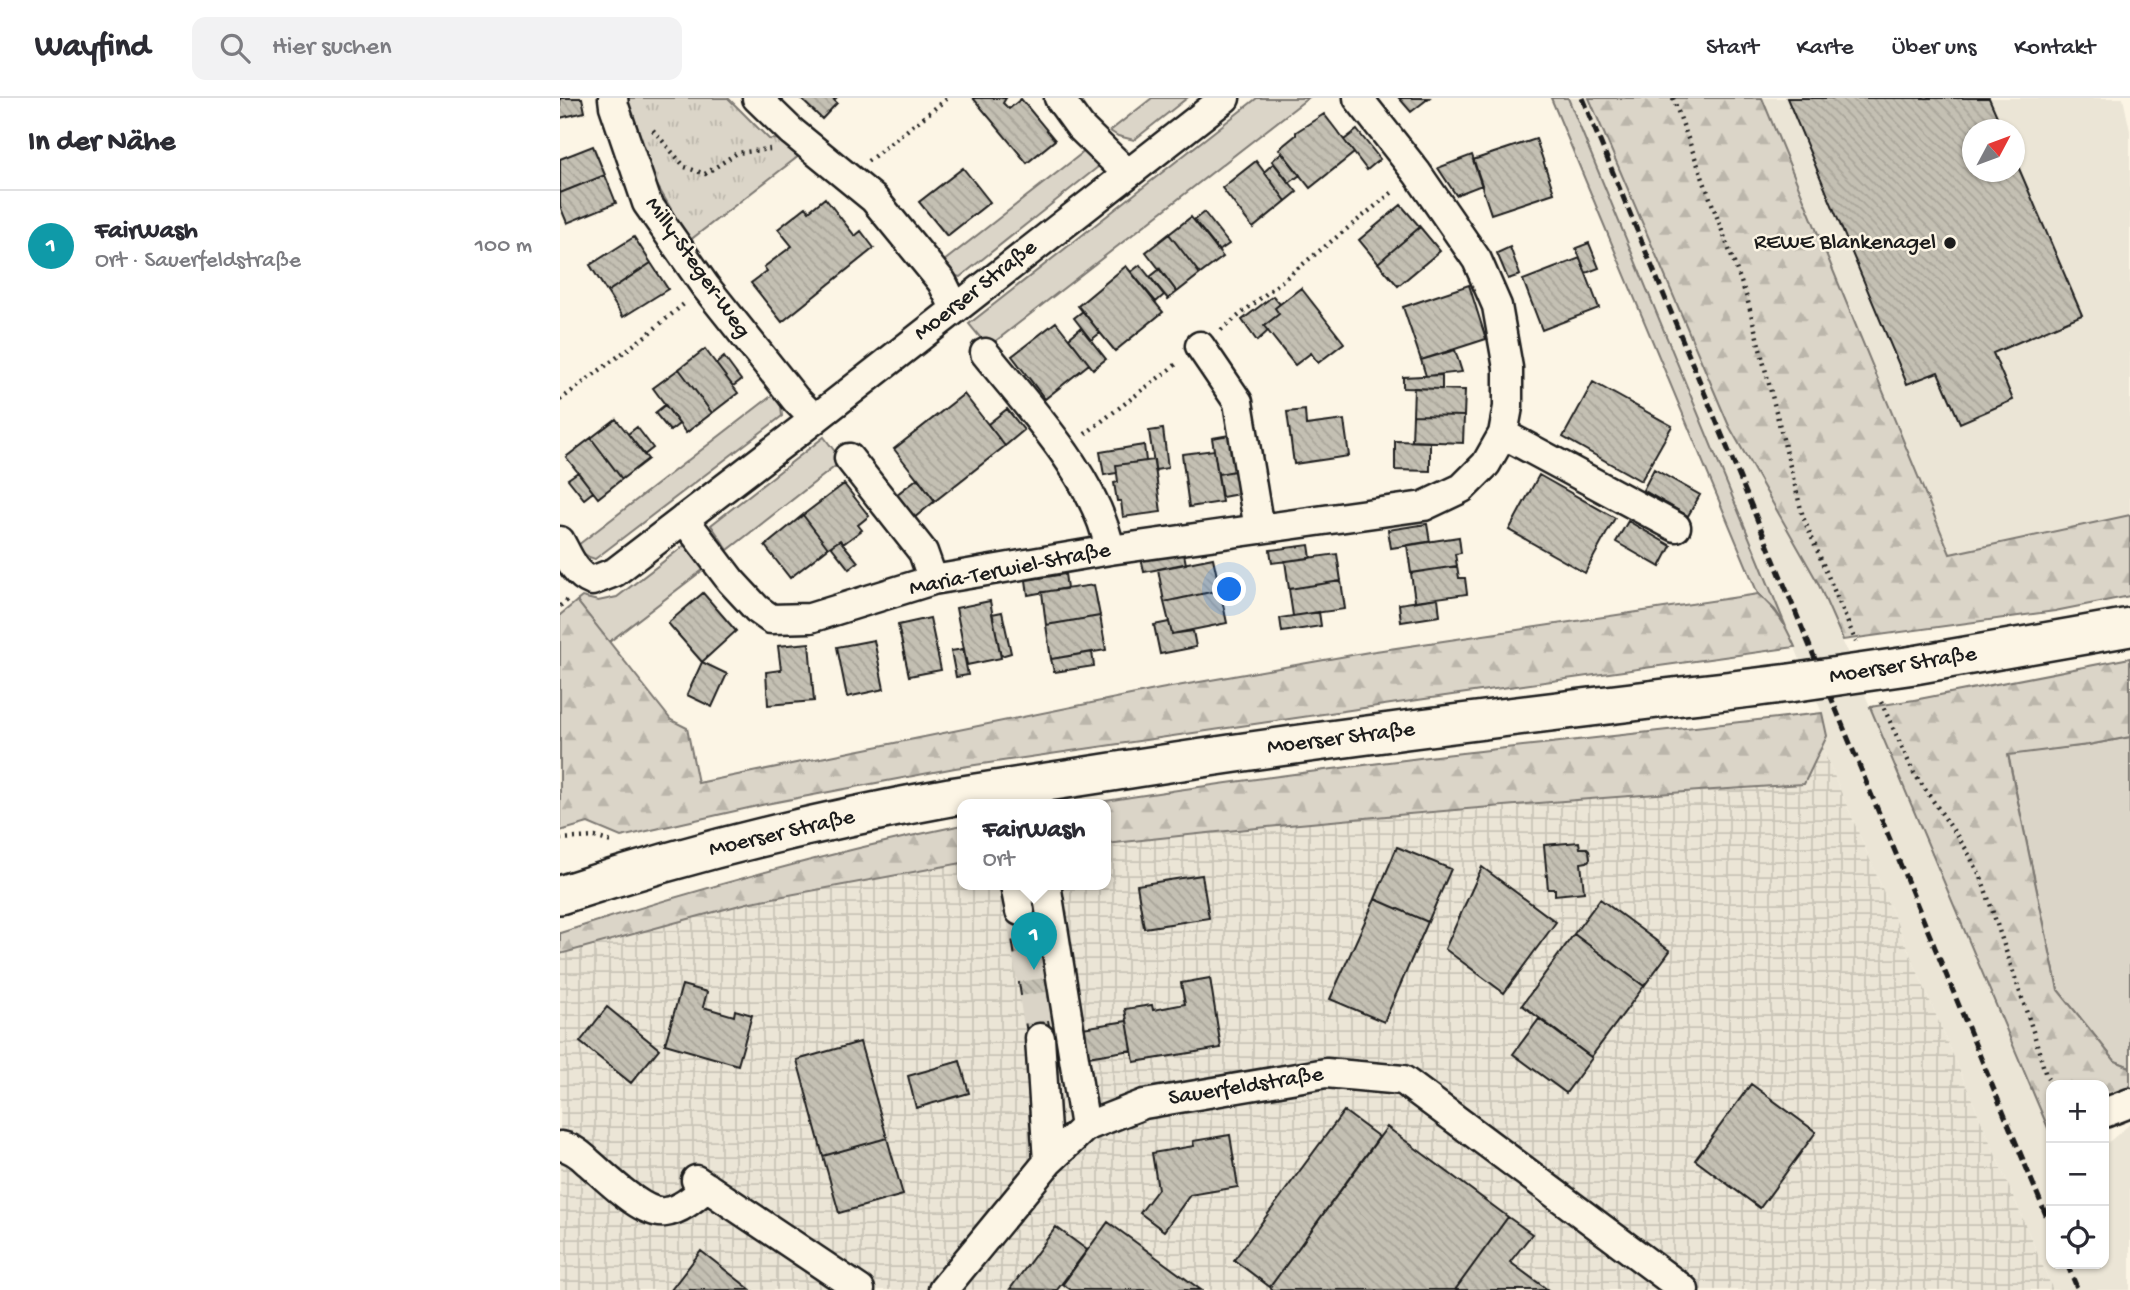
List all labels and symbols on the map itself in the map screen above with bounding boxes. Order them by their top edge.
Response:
north arrow [1962,119,2025,182]
street label: Milly-Steger-Weg [638,192,756,344]
place label: REWE Blankenagel [1754,230,1936,257]
street label: Moerser Straße [909,234,1044,347]
marker: REWE Blankenagel [1942,235,1958,251]
street label: Maria-Terwiel-Straße [907,537,1114,603]
your location [1212,572,1246,606]
street label: Moerser Straße [1827,641,1980,691]
street label: Moerser Straße [1266,716,1418,761]
street label: Moerser Straße [707,804,859,864]
pin: 1 [1011,912,1057,970]
street label: Sauerfeldstraße [1167,1061,1326,1113]

